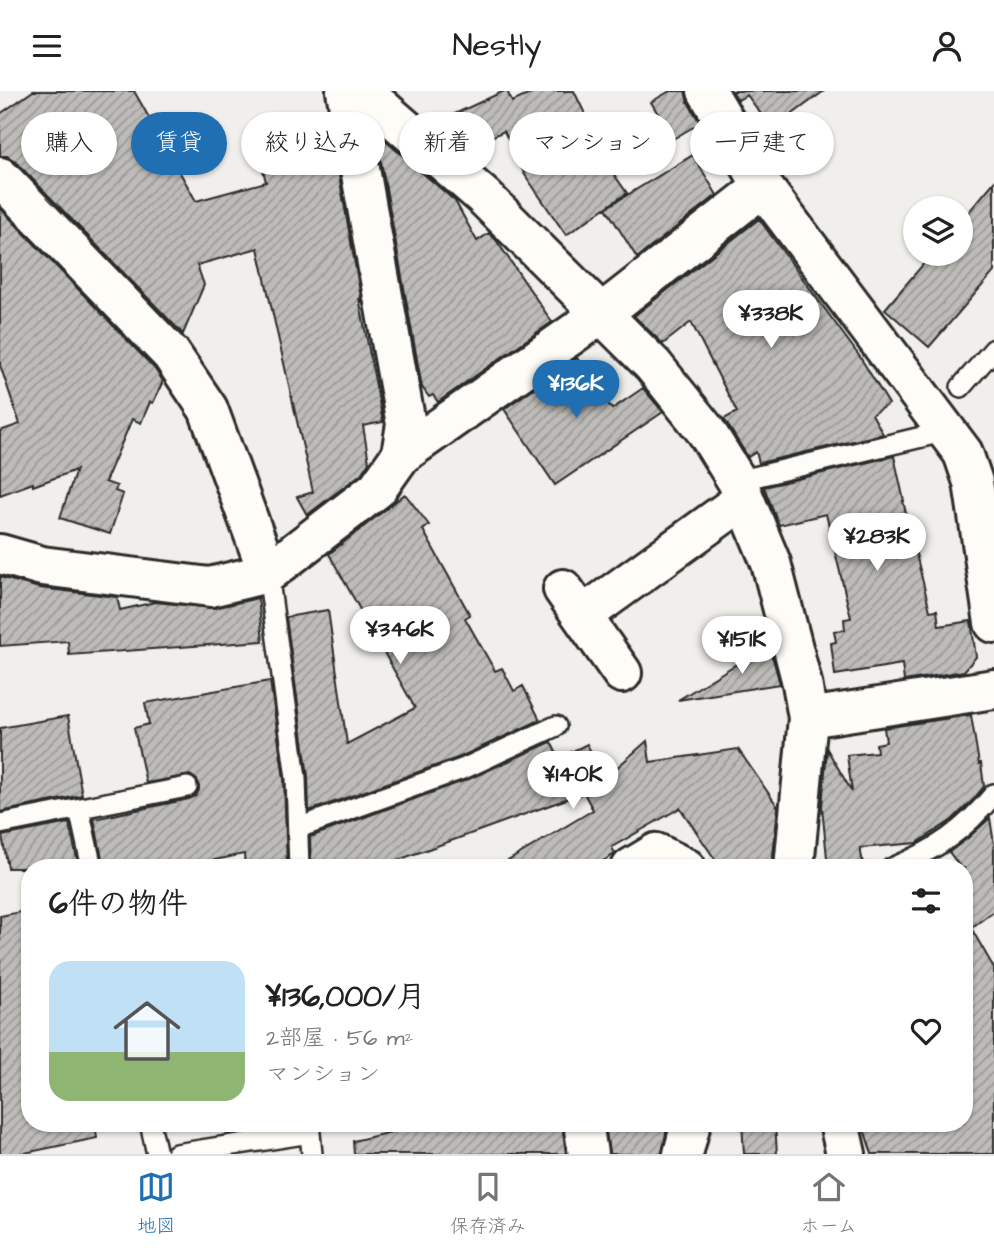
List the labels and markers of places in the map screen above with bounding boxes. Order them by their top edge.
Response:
pin: ¥338K [722,291,820,350]
pin: ¥136K [527,361,625,420]
pin: ¥283K [828,513,926,573]
pin: ¥346K [351,607,449,666]
pin: ¥151K [693,617,791,676]
pin: ¥140K [524,751,622,811]

